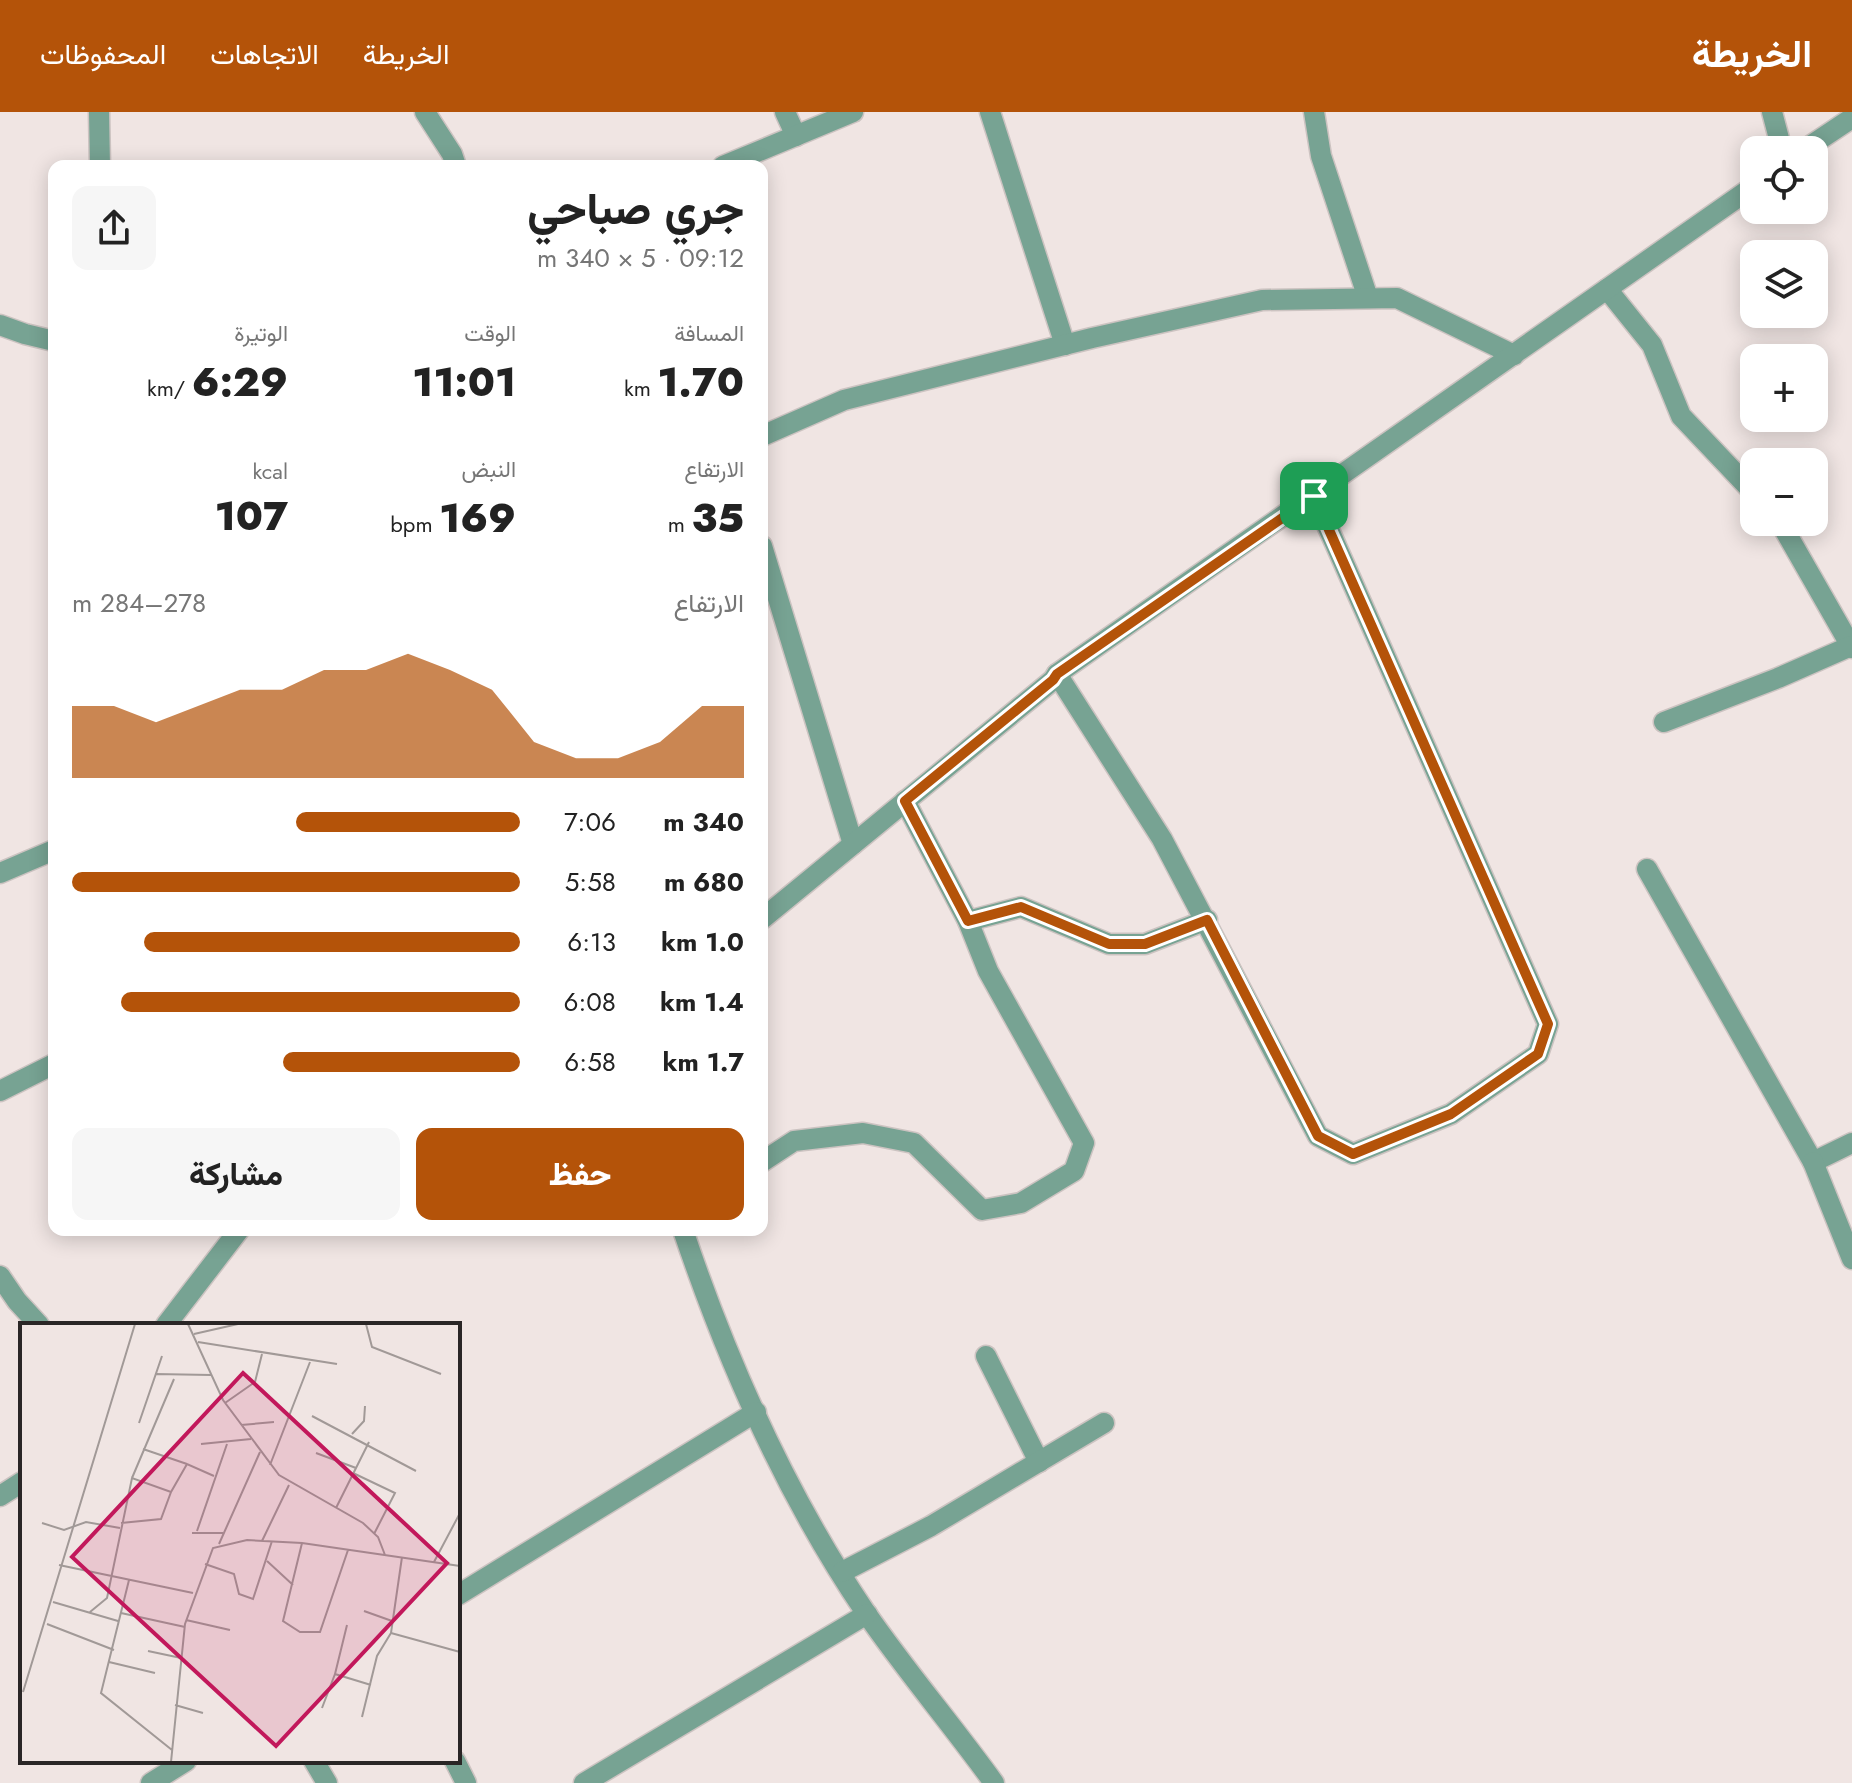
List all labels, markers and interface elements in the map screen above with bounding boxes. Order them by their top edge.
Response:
text: الخريطة [1692,26,1812,81]
text: المحفوظات [40,34,166,75]
text: الاتجاهات [210,34,319,75]
text: الخريطة [363,34,449,75]
map controls [1740,136,1828,536]
button: locate [1740,136,1828,224]
text: جري صباحي [527,177,744,241]
button: share [72,186,156,270]
text: 09:12 · 5 × 340 m [537,239,744,277]
button: layers [1740,240,1828,328]
text: الوتيرة [234,317,288,349]
text: الوقت [464,317,516,349]
text: المسافة [674,317,744,349]
button: + [1740,344,1828,432]
text: 6:29 [192,353,288,411]
text: 11:01 [412,353,516,411]
text: 1.70 [657,353,744,411]
text: /km [147,372,192,404]
text: km [624,372,657,404]
button: − [1740,448,1828,536]
text: النبض [462,453,516,485]
text: الارتفاع [684,453,744,485]
text: kcal [252,455,288,487]
pin [1280,462,1348,530]
icon: arrive [1292,474,1336,518]
text: 107 [215,487,288,545]
text: 169 [439,489,516,547]
text: 35 [692,489,744,547]
text: bpm [390,508,439,540]
text: m [668,508,692,540]
text: 278–284 m [72,584,206,622]
text: الارتفاع [673,584,744,622]
text: 7:06 [564,803,616,841]
text: 340 m [663,803,744,841]
text: 5:58 [565,863,616,901]
text: 680 m [664,863,744,901]
text: 6:13 [567,923,616,961]
text: 1.0 km [661,923,744,961]
text: 6:08 [563,983,616,1021]
text: 1.4 km [660,983,744,1021]
text: 6:58 [564,1043,616,1081]
text: 1.7 km [663,1043,744,1081]
button: مشاركة [72,1128,400,1220]
button: حفظ [416,1128,744,1220]
inset map [20,1323,460,1763]

